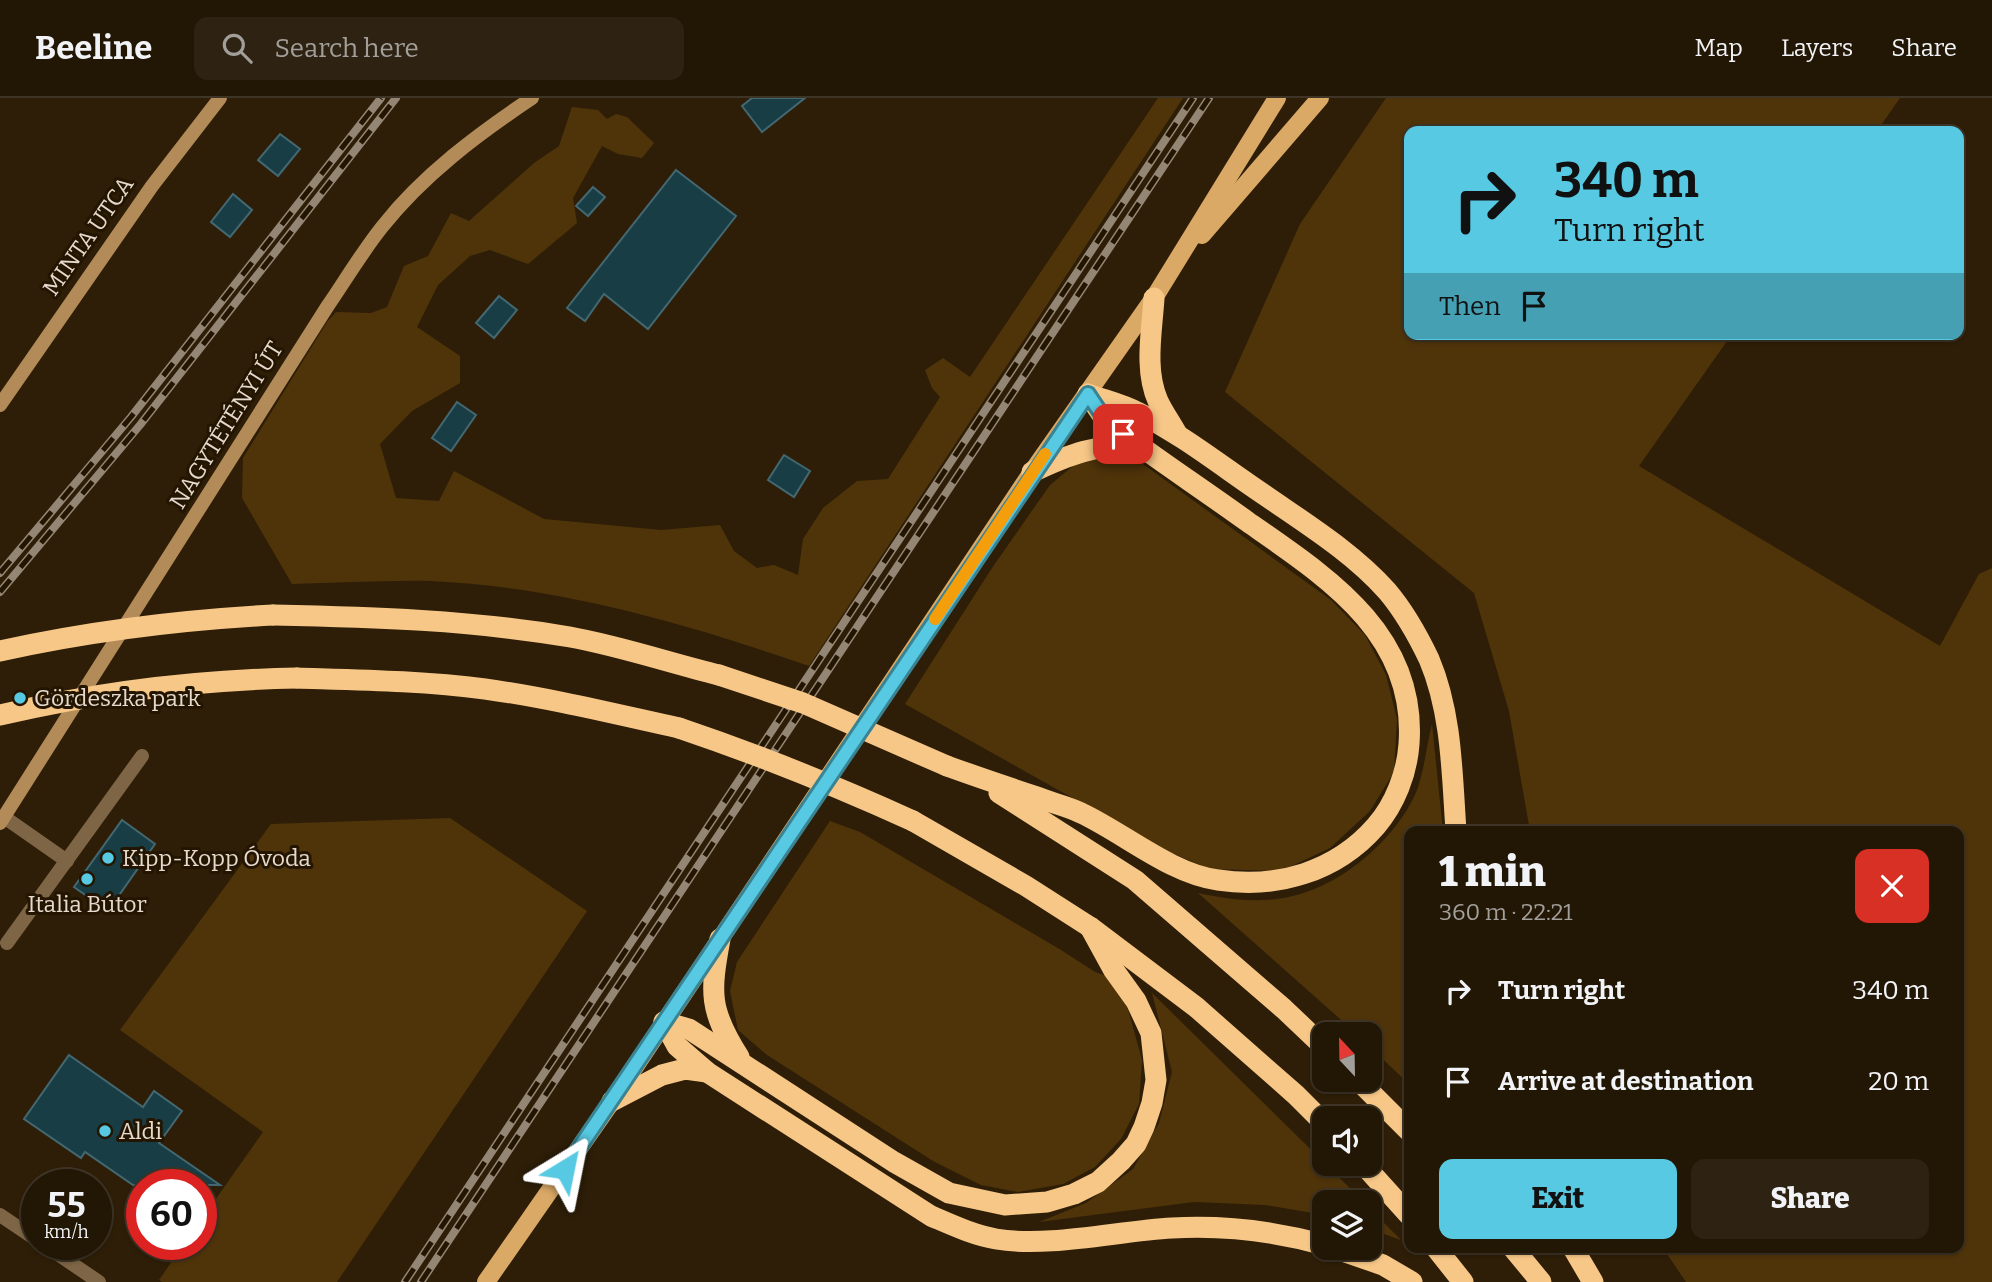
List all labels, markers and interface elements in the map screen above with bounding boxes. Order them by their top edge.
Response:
search box [194,17,684,80]
text: Beeline [35,28,152,68]
icon: search [218,29,256,67]
text: Search here [274,33,419,64]
text: Map [1695,34,1743,62]
text: Layers [1781,34,1853,62]
text: Share [1891,34,1957,62]
text: 340 m [1554,151,1699,210]
icon: right [1439,154,1530,245]
street label: MINTA UTCA [37,170,140,301]
text: Turn right [1554,211,1705,249]
icon: arrive [1515,287,1553,325]
text: Then [1439,291,1501,322]
street label: NAGYTÉTÉNYI ÚT [163,336,289,514]
pin [1093,404,1153,464]
icon: arrive [1104,415,1142,453]
place label: Gördeszka park [34,684,201,712]
marker: Gördeszka park [12,690,28,706]
place label: Kipp-Kopp Óvoda [122,844,311,872]
text: 1 min [1439,847,1546,897]
button: close [1855,849,1929,923]
marker: Kipp-Kopp Óvoda [100,850,116,866]
marker: Italia Bútor [79,871,95,887]
place label: Italia Bútor [27,890,147,918]
text: 360 m · 22:21 [1439,898,1573,926]
icon: right [1439,972,1477,1010]
text: Turn right [1498,975,1625,1006]
text: 340 m [1852,975,1929,1006]
north arrow [1312,1022,1382,1092]
map controls [1312,1022,1382,1260]
icon: arrive [1439,1063,1477,1101]
text: Arrive at destination [1498,1066,1753,1097]
text: 20 m [1868,1066,1929,1097]
button: sound [1312,1106,1382,1176]
place label: Aldi [119,1117,162,1145]
marker: Aldi [97,1123,113,1139]
position arrow [528,1132,602,1206]
button: Exit [1439,1159,1677,1239]
button: Share [1691,1159,1929,1239]
speed limit sign: 60 [126,1169,217,1260]
text: 55 [47,1184,86,1226]
button: layers [1312,1190,1382,1260]
text: km/h [44,1221,89,1243]

